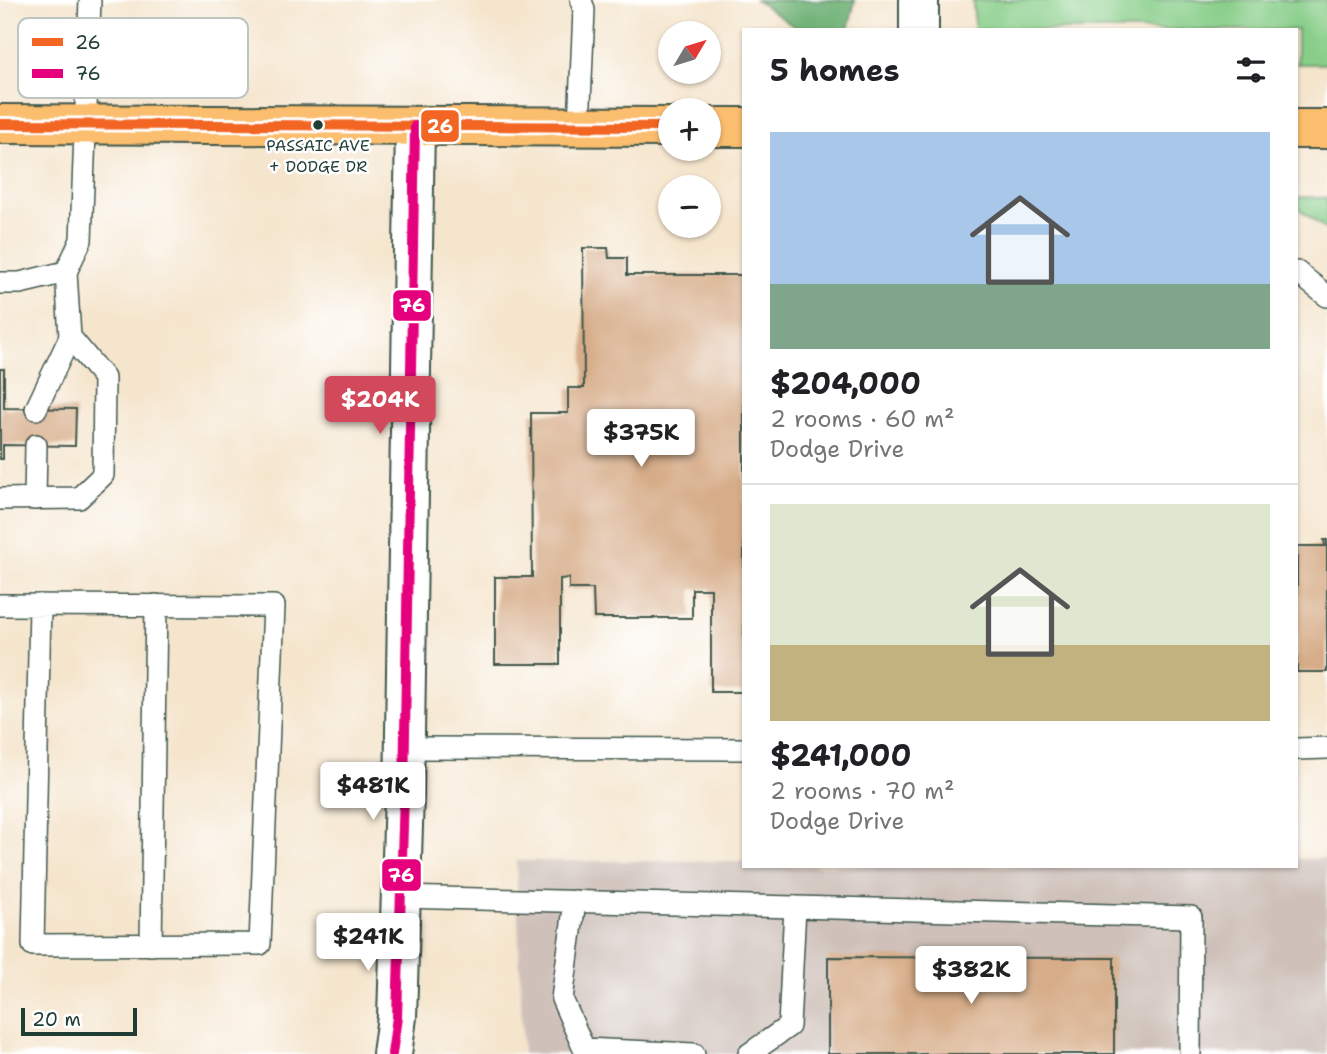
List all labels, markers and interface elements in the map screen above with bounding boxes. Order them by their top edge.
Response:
legend [18,18,248,98]
north arrow [658,21,721,84]
map controls [658,21,721,238]
text: 26 [75,30,101,55]
text: 5 homes [770,50,900,91]
icon: filters [1232,51,1270,89]
text: 76 [75,61,101,86]
button: + [658,98,721,161]
line badge: 26 [420,109,460,143]
text: 26 [427,114,453,139]
marker: PASSAIC AVE + DODGE DR [311,118,325,132]
place label: PASSAIC AVE + DODGE DR [266,135,370,177]
button: − [658,175,721,238]
icon: home [957,177,1083,303]
line badge: 76 [392,289,432,322]
text: 76 [399,293,425,318]
text: $204,000 [770,363,921,404]
pin: $204K [331,376,429,436]
text: $204K [341,384,419,414]
text: 2 rooms · 60 m² [770,404,955,434]
pin: $375K [592,410,690,469]
text: $375K [603,417,679,447]
text: Dodge Drive [770,434,905,464]
icon: home [957,549,1083,675]
text: $241,000 [770,735,911,776]
pin: $481K [324,762,422,822]
text: $481K [336,770,410,800]
text: 2 rooms · 70 m² [770,776,955,806]
text: Dodge Drive [770,806,905,836]
line badge: 76 [381,858,422,892]
text: 76 [388,863,414,888]
pin: $241K [319,914,417,973]
text: $241K [332,921,404,951]
pin: $382K [922,946,1020,1006]
text: $382K [931,954,1011,984]
scale bar [21,1005,136,1037]
text: 20 m [32,1007,81,1032]

